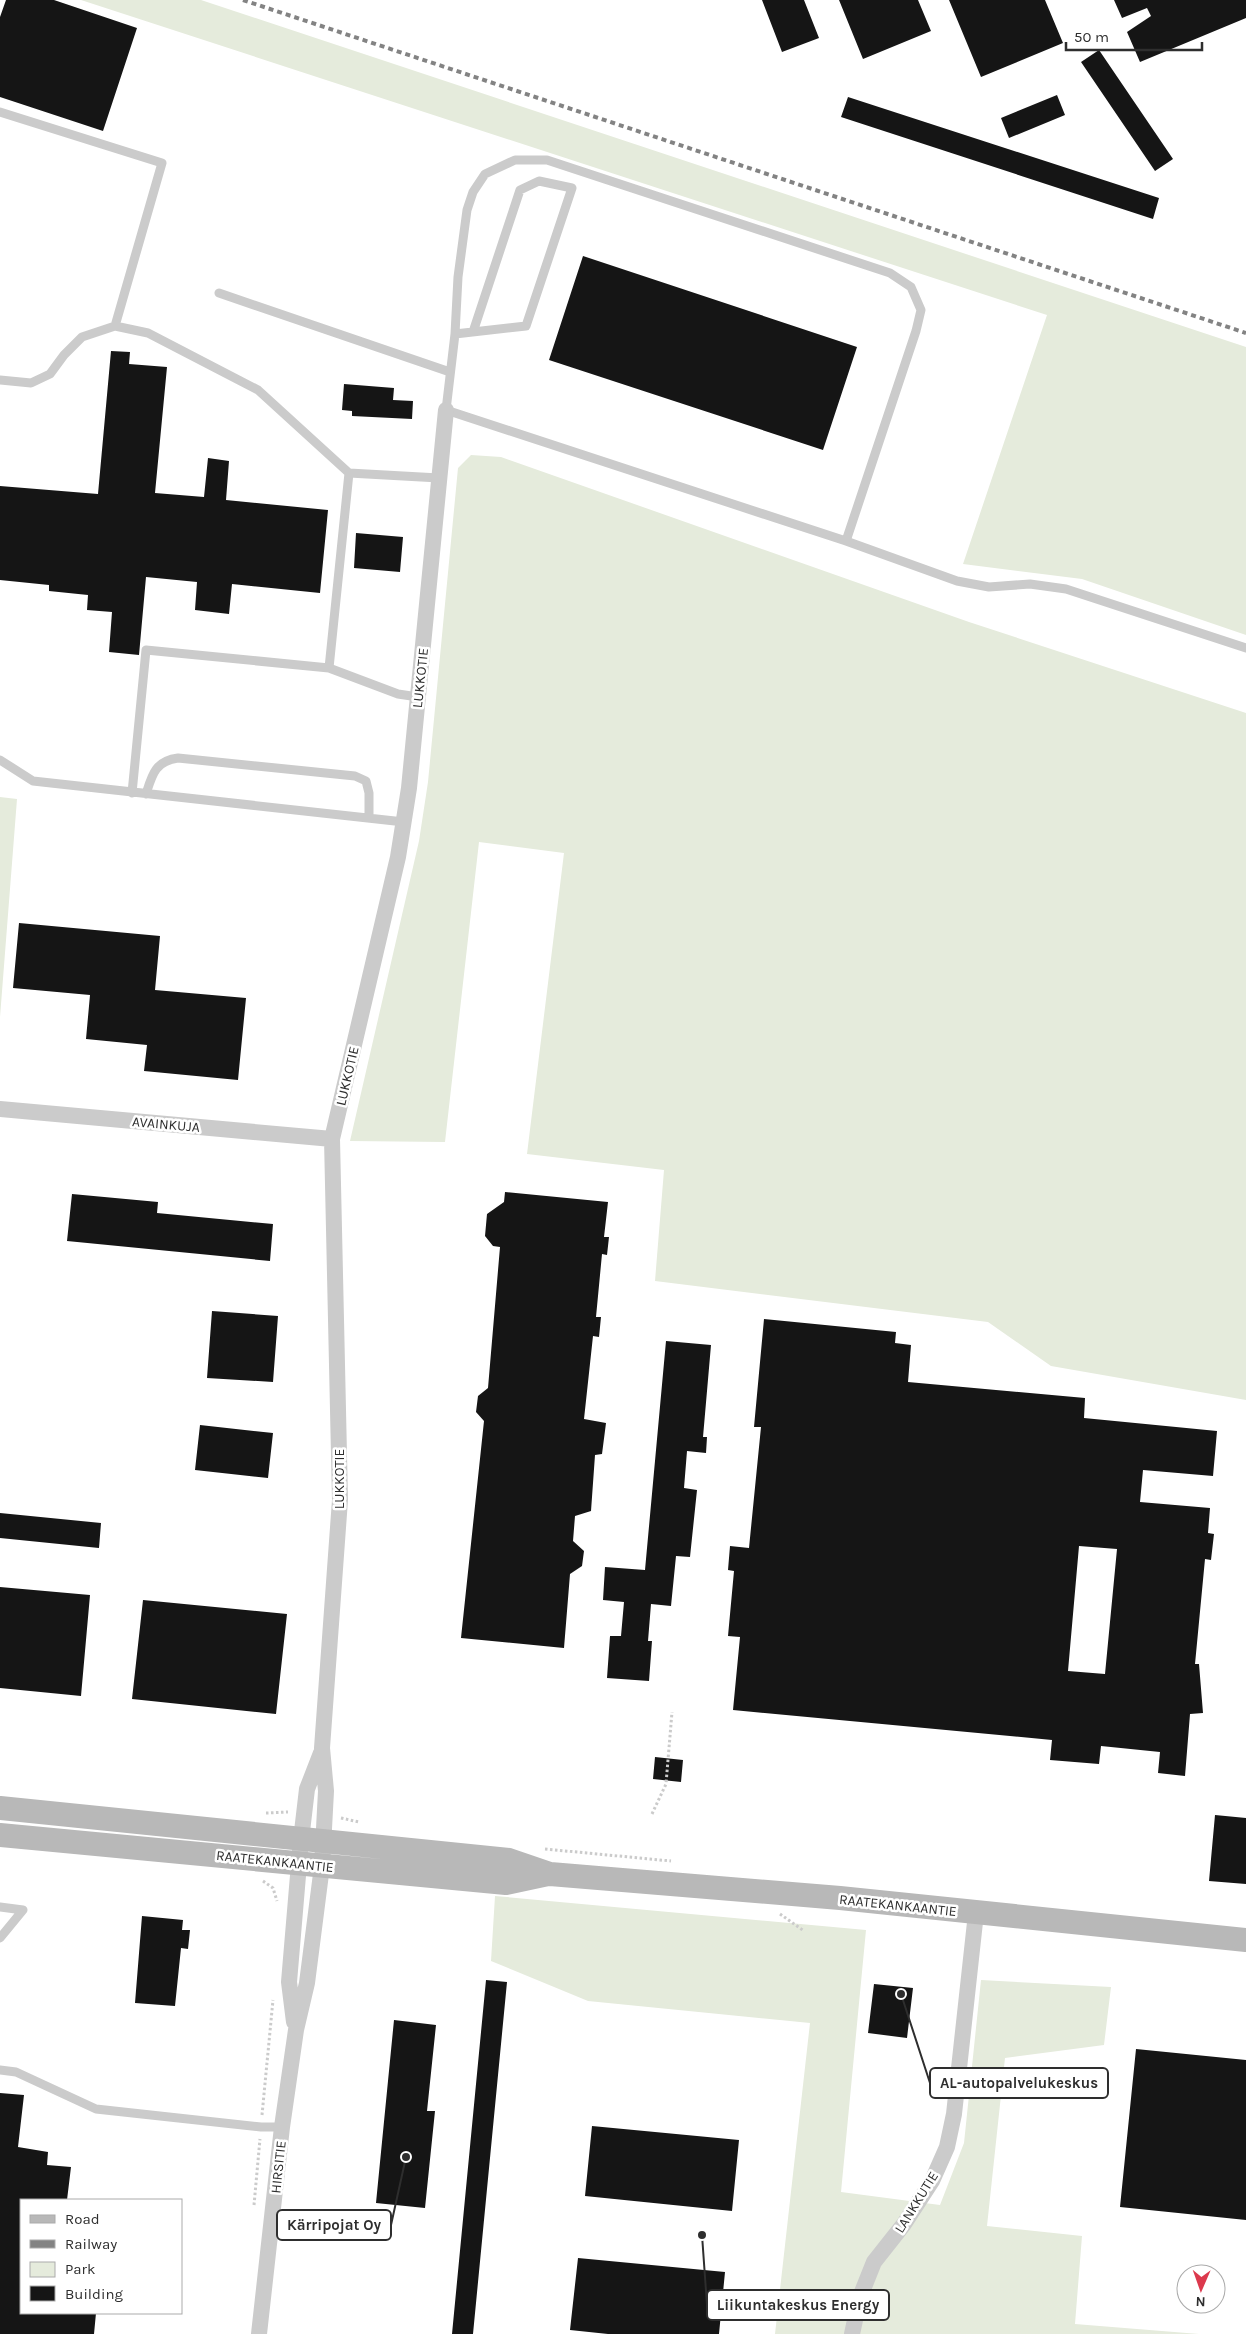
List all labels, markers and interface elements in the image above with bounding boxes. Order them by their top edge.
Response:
scale bar [1066,20,1202,52]
text: 50 m [1074,28,1109,46]
street label: LUKKOTIE [409,647,432,709]
street label: LUKKOTIE [332,1045,363,1108]
street label: AVAINKUJA [131,1113,201,1136]
street label: LUKKOTIE [331,1449,348,1509]
street label: RAATEKANKAANTIE [215,1847,335,1876]
street label: RAATEKANKAANTIE [838,1891,958,1920]
callout: AL-autopalvelukeskus [930,2068,1108,2098]
text: AL-autopalvelukeskus [940,2074,1098,2092]
street label: HIRSITIE [267,2140,290,2194]
street label: LANKKUTIE [891,2168,942,2236]
legend [20,2199,182,2314]
text: Road [65,2210,100,2228]
callout: Kärripojat Oy [277,2210,391,2240]
text: Kärripojat Oy [287,2216,382,2234]
text: Railway [65,2235,117,2253]
text: Park [65,2260,95,2278]
north arrow [1176,2264,1226,2314]
text: Building [65,2285,123,2303]
callout: Liikuntakeskus Energy [707,2290,889,2320]
text: N [1195,2293,1206,2310]
text: Liikuntakeskus Energy [717,2296,880,2314]

